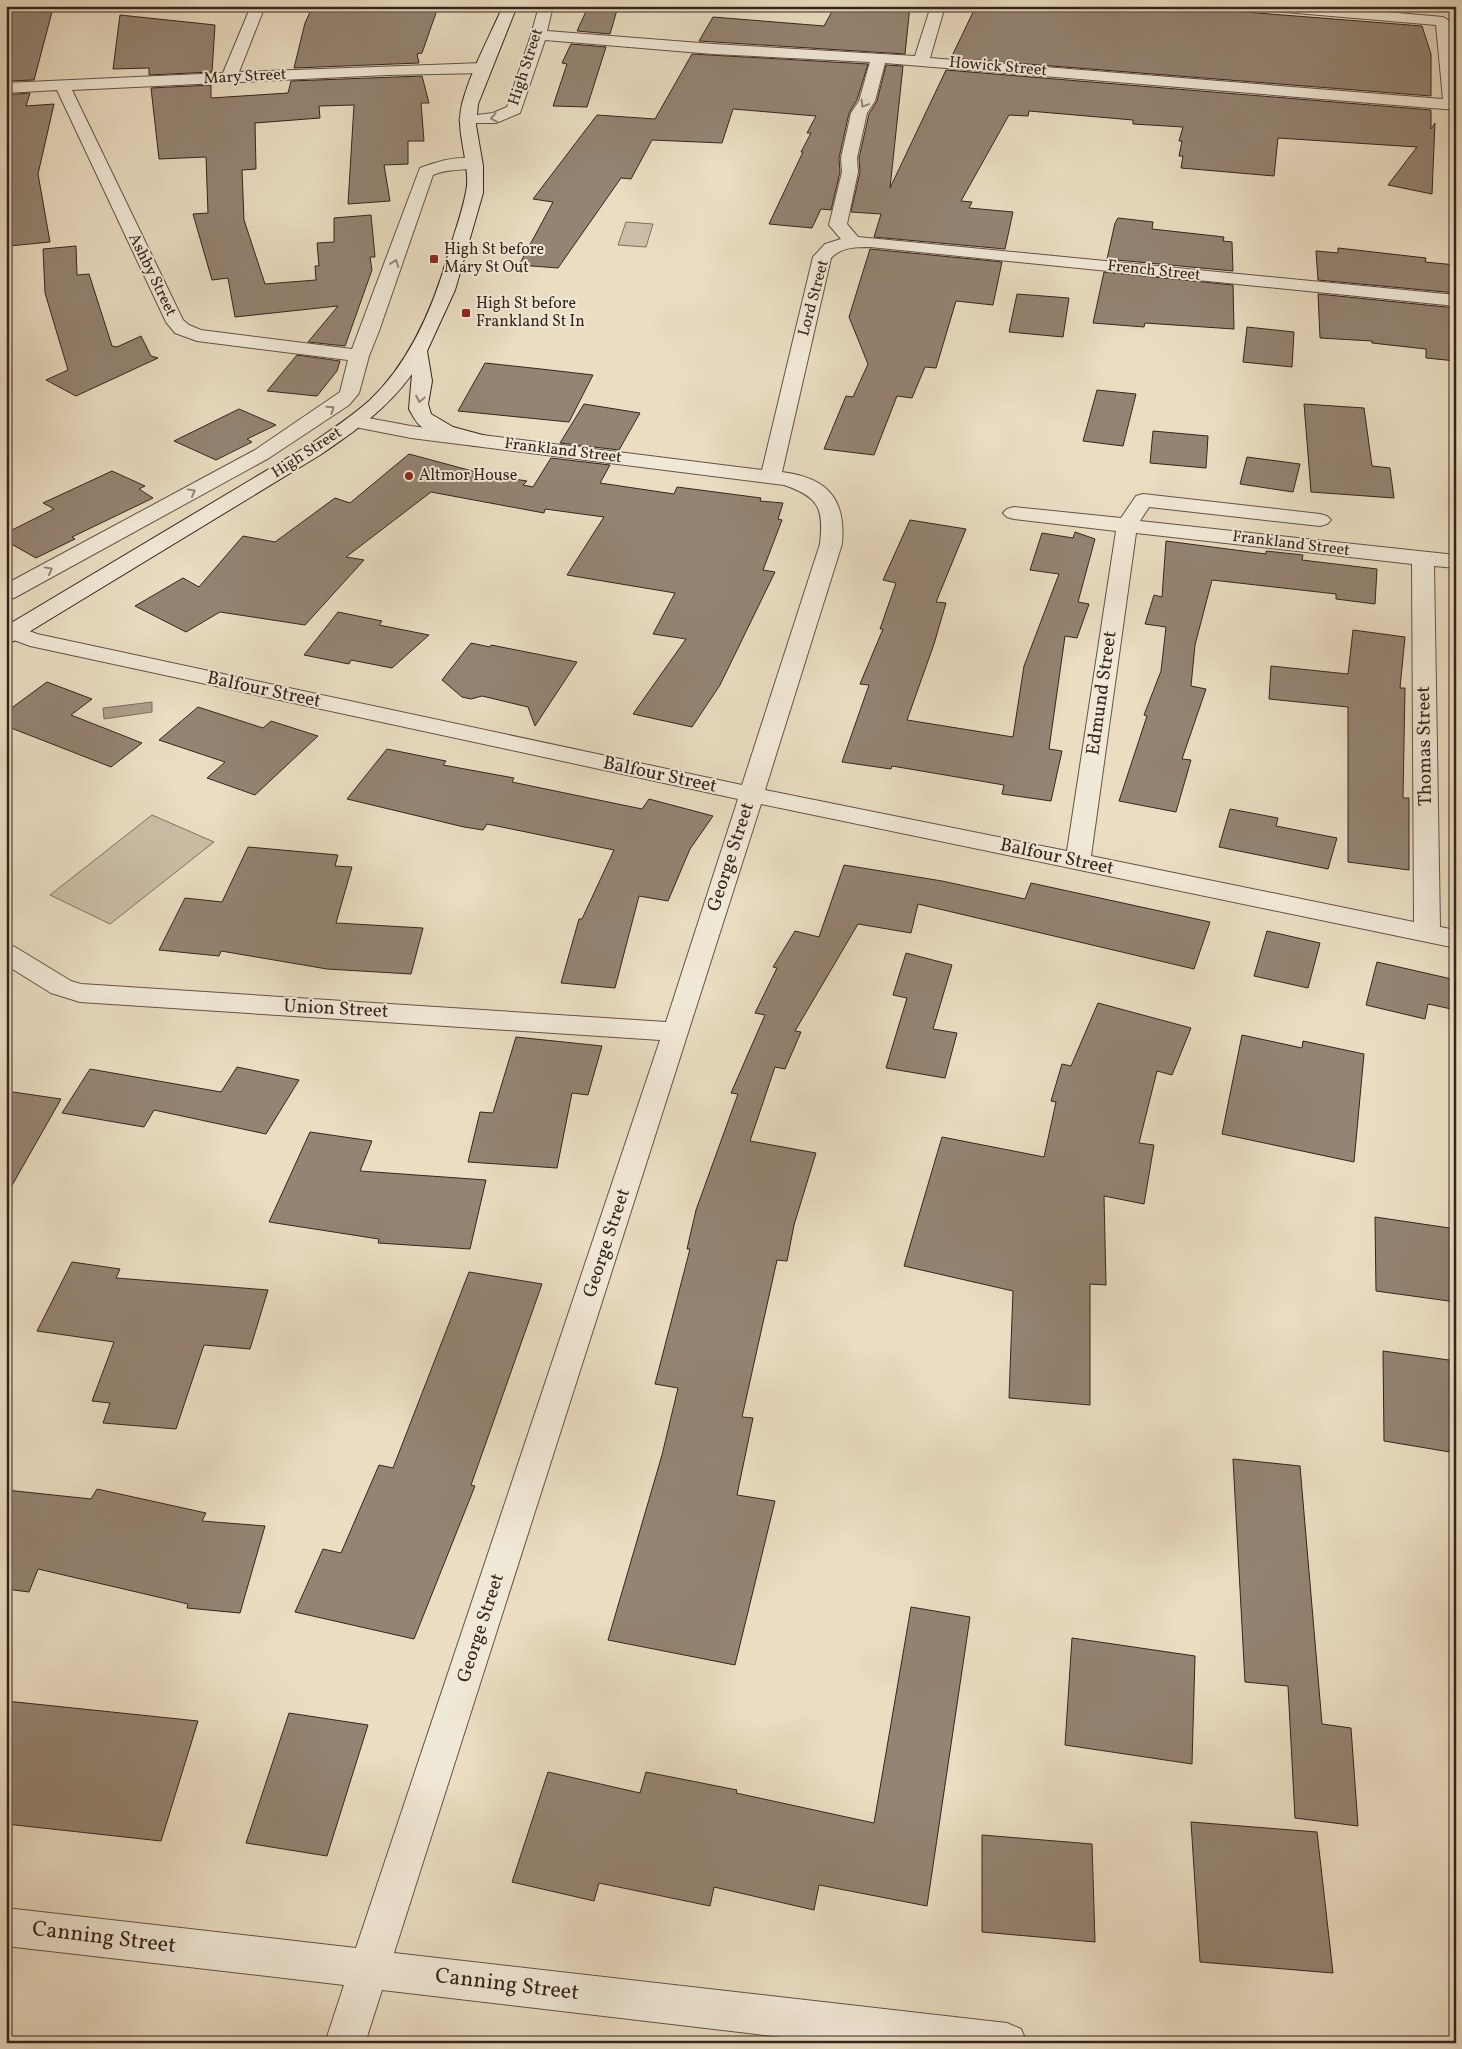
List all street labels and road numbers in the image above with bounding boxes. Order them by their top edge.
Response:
street label: High Street [503,25,549,108]
street label: Howick Street [948,52,1048,82]
street label: Mary Street [203,64,287,90]
street label: Ashby Street [122,230,182,320]
street label: French Street [1106,255,1202,287]
street label: Lord Street [793,257,835,339]
street label: High Street [268,422,347,484]
street label: Frankland Street [503,433,623,469]
street label: Frankland Street [1231,526,1351,562]
street label: Edmund Street [1080,629,1124,757]
street label: Balfour Street [205,665,324,715]
street label: Thomas Street [1411,685,1439,806]
street label: Balfour Street [601,750,720,800]
street label: George Street [701,799,761,915]
street label: Balfour Street [998,832,1117,882]
street label: Union Street [283,993,389,1025]
street label: George Street [577,1185,637,1301]
street label: George Street [451,1570,511,1686]
street label: Canning Street [30,1914,178,1962]
street label: Canning Street [433,1961,581,2009]

